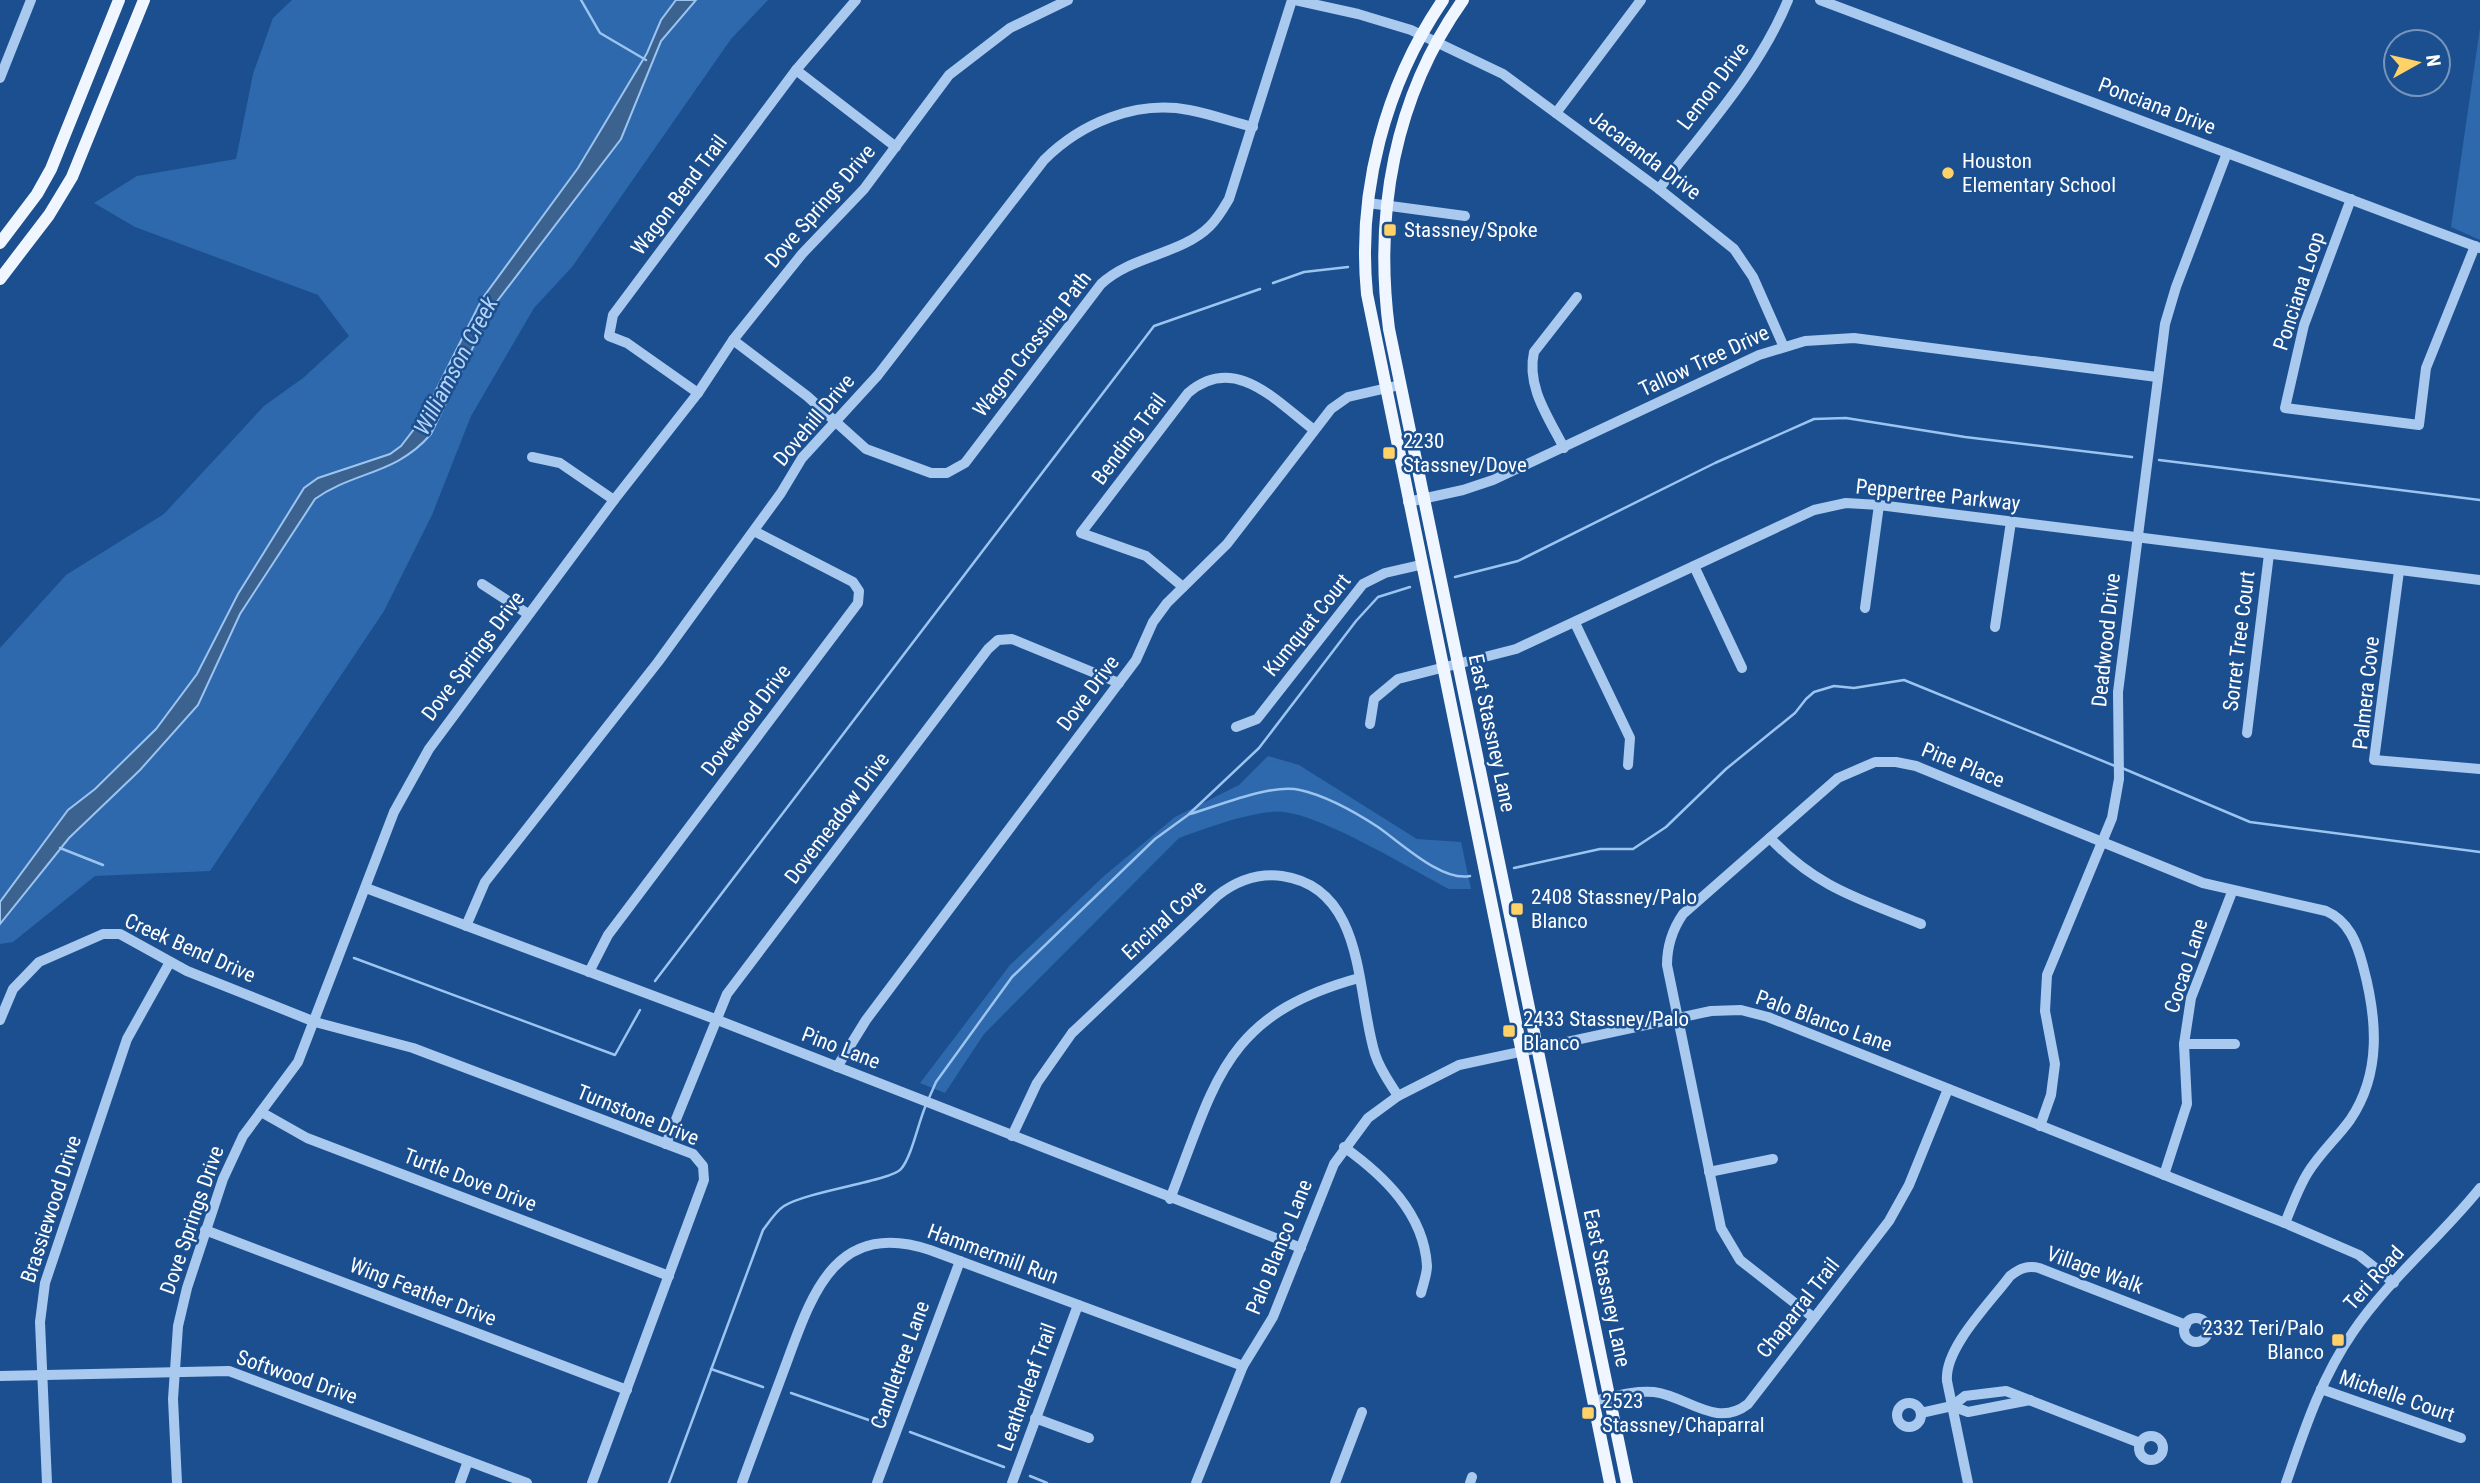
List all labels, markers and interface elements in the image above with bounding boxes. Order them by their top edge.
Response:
north arrow [2382,28,2452,98]
street label: Lemon Drive [1672,37,1754,134]
text: N [2421,53,2446,68]
street label: Ponciana Drive [2095,73,2219,139]
street label: Jacaranda Drive [1585,105,1706,205]
street label: Wagon Bend Trail [626,130,732,260]
street label: Dove Springs Drive [760,139,880,272]
place label: Houston Elementary School [1962,149,2116,197]
marker: Houston Elementary School [1940,165,1956,181]
place label: Stassney/Spoke [1404,218,1538,242]
marker: Stassney/Spoke [1382,222,1398,238]
street label: Ponciana Loop [2269,229,2329,353]
street label: Wagon Crossing Path [968,267,1096,421]
water label: Williamson Creek [408,291,504,440]
street label: Tallow Tree Drive [1635,320,1773,402]
street label: Dovehill Drive [769,369,859,471]
street label: Bending Trail [1087,389,1171,489]
place label: 2230 Stassney/Dove [1403,429,1527,477]
marker: 2230 Stassney/Dove [1381,445,1397,461]
street label: Peppertree Parkway [1854,474,2022,516]
street label: Kumquat Court [1258,569,1356,681]
street label: Sorret Tree Court [2218,570,2260,712]
street label: Deadwood Drive [2087,572,2125,708]
street label: Dove Springs Drive [417,587,529,725]
street label: Palmera Cove [2348,635,2384,751]
street label: Dove Drive [1052,651,1124,735]
street label: East Stassney Lane [1464,652,1521,814]
street label: Dovewood Drive [696,660,796,780]
street label: Pine Place [1918,738,2008,793]
street label: Dovemeadow Drive [780,748,894,888]
street label: Encinal Cove [1117,875,1211,965]
place label: 2408 Stassney/Palo Blanco [1531,885,1697,933]
marker: 2408 Stassney/Palo Blanco [1509,901,1525,917]
street label: Creek Bend Drive [121,908,259,988]
street label: Cocao Lane [2160,916,2213,1016]
street label: Palo Blanco Lane [1753,985,1896,1057]
place label: 2433 Stassney/Palo Blanco [1523,1007,1689,1055]
street label: Pino Lane [798,1022,884,1074]
marker: 2433 Stassney/Palo Blanco [1501,1023,1517,1039]
street label: Turnstone Drive [573,1080,703,1150]
street label: Brassiewood Drive [16,1132,86,1286]
street label: Dove Springs Drive [155,1143,229,1297]
street label: Turtle Dove Drive [400,1144,540,1216]
street label: Palo Blanco Lane [1241,1176,1317,1318]
street label: East Stassney Lane [1579,1207,1636,1369]
street label: Hammermill Run [924,1219,1062,1289]
street label: Village Walk [2043,1241,2147,1299]
street label: Teri Road [2339,1241,2409,1315]
street label: Wing Feather Drive [346,1253,500,1331]
street label: Chaparral Trail [1752,1253,1844,1363]
street label: Candletree Lane [866,1298,934,1432]
place label: 2332 Teri/Palo Blanco [2202,1316,2324,1364]
street label: Leatherleaf Trail [993,1320,1061,1454]
marker: 2332 Teri/Palo Blanco [2330,1332,2346,1348]
street label: Softwood Drive [233,1345,361,1409]
street label: Michelle Court [2336,1365,2458,1427]
place label: 2523 Stassney/Chaparral [1602,1389,1765,1437]
marker: 2523 Stassney/Chaparral [1580,1405,1596,1421]

